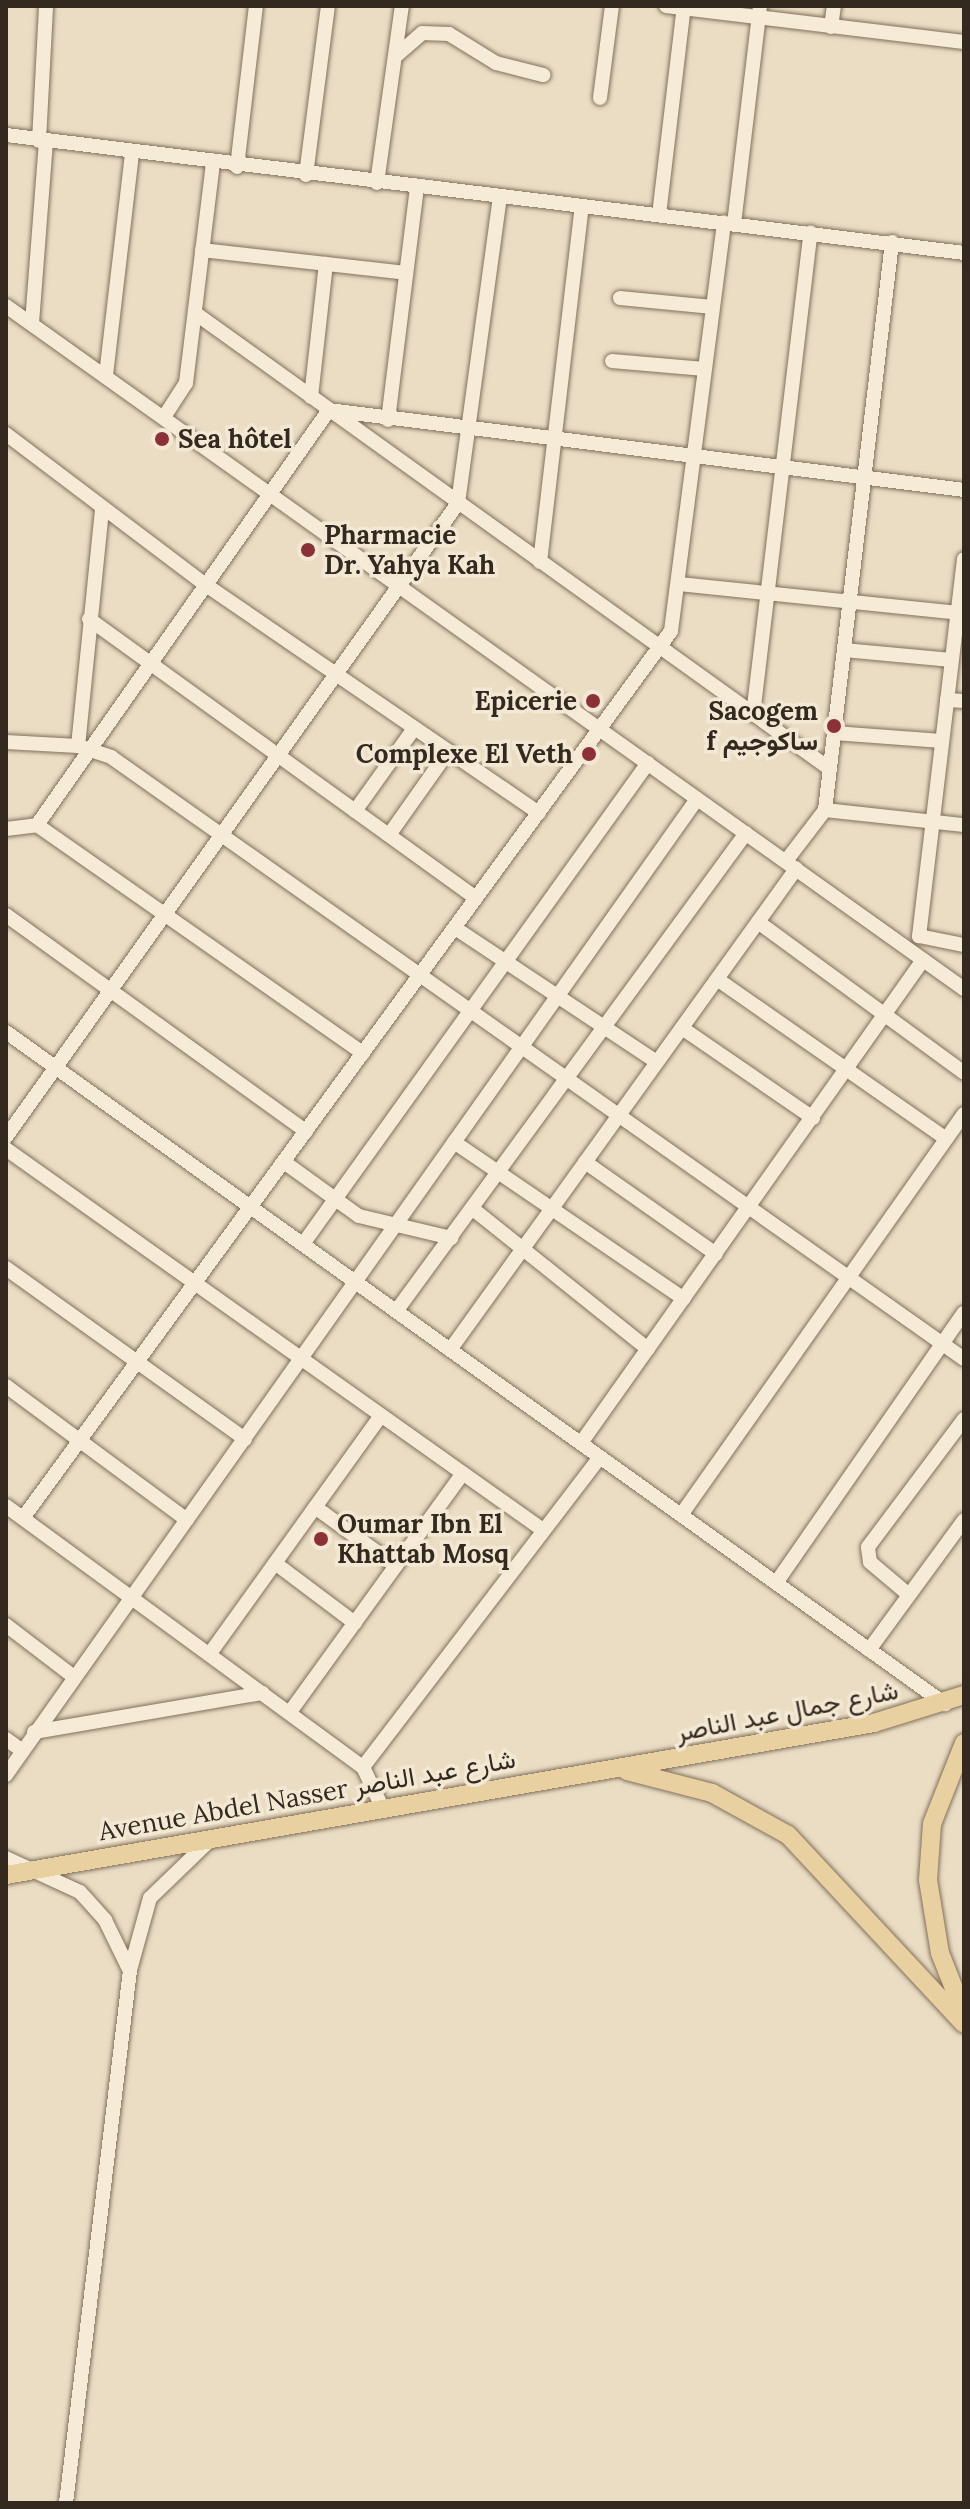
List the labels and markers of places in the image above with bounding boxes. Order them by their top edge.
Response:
place label: Sea hôtel [178,423,292,455]
marker: Sea hôtel [153,430,171,448]
place label: Pharmacie Dr. Yahya Kah [324,519,495,580]
marker: Pharmacie Dr. Yahya Kah [299,541,317,559]
place label: Epicerie [475,685,577,717]
marker: Epicerie [584,692,602,710]
place label: Sacogem f ساكوجيم [706,695,818,756]
marker: Sacogem f ساكوجيم [825,717,843,735]
place label: Complexe El Veth [356,738,573,770]
marker: Complexe El Veth [580,745,598,763]
place label: Oumar Ibn El Khattab Mosq [337,1508,509,1570]
marker: Oumar Ibn El Khattab Mosq [312,1530,330,1548]

